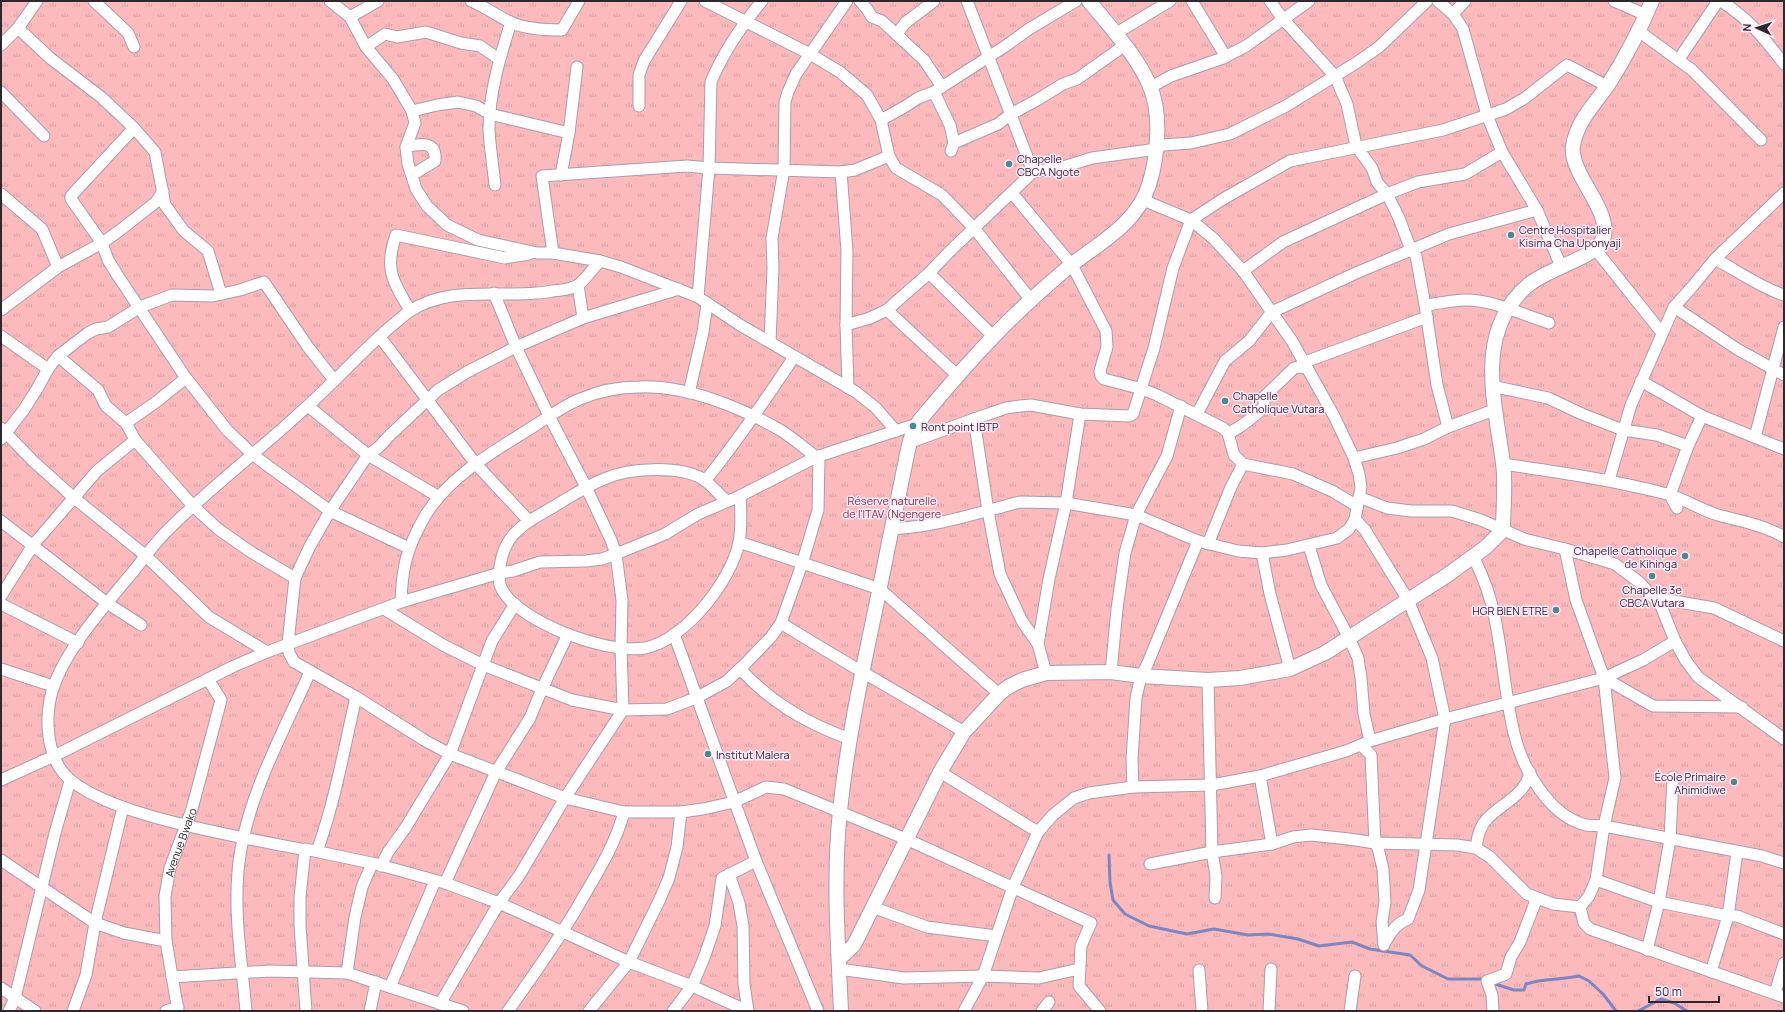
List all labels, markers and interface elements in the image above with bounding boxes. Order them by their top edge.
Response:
north arrow [1737,8,1777,48]
text: N [1739,23,1754,32]
place label: Chapelle CBCA Ngote [1017,151,1080,179]
marker: Chapelle CBCA Ngote [1004,159,1014,169]
place label: Centre Hospitalier Kisima Cha Uponyaji [1519,222,1621,250]
marker: Centre Hospitalier Kisima Cha Uponyaji [1506,230,1516,240]
place label: Chapelle Catholique Vutara [1233,388,1324,416]
marker: Chapelle Catholique Vutara [1220,396,1230,406]
place label: Ront point IBTP [921,419,999,434]
marker: Ront point IBTP [908,421,918,431]
park label: Réserve naturelle de l'ITAV (Ngengere [843,493,942,521]
place label: Chapelle Catholique de Kihinga [1574,543,1678,571]
marker: Chapelle Catholique de Kihinga [1680,551,1690,561]
marker: Chapelle 3e CBCA Vutara [1647,571,1657,581]
place label: Chapelle 3e CBCA Vutara [1620,582,1684,610]
place label: HGR BIEN ETRE [1472,603,1548,618]
marker: HGR BIEN ETRE [1551,605,1561,615]
place label: Institut Malera [716,747,790,762]
marker: Institut Malera [703,749,713,759]
place label: École Primaire Ahimidiwe [1655,769,1727,797]
marker: École Primaire Ahimidiwe [1729,777,1739,787]
street label: Avenue Bwako [161,805,200,878]
scale bar [1649,978,1719,1004]
text: 50 m [1655,983,1682,1000]

